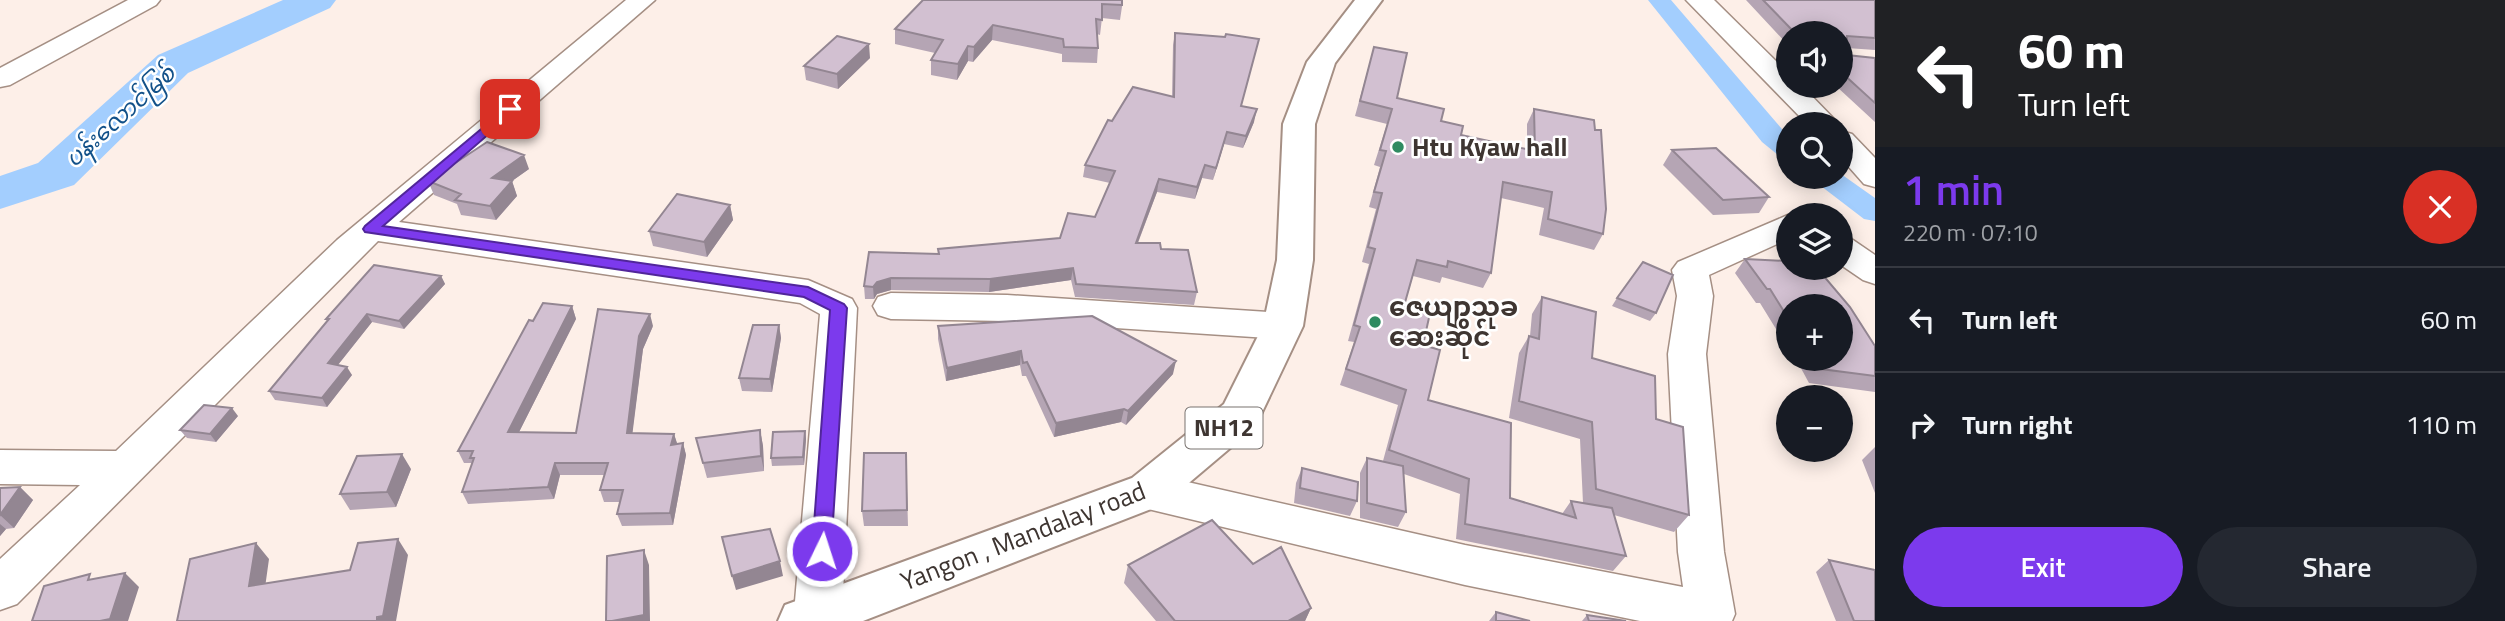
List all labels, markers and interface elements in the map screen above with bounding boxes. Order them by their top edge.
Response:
text: 60 m [2018,12,2125,87]
map controls [1776,21,1853,462]
button: sound [1776,21,1853,98]
icon: left [1903,28,1994,119]
water label: ပန်းလောင်မြစ် [57,55,185,176]
pin [480,79,540,139]
text: Turn left [2018,80,2130,128]
icon: arrive [491,90,529,128]
button: search [1776,112,1853,189]
place label: Htu Kyaw hall [1412,127,1568,166]
marker: Htu Kyaw hall [1390,139,1406,155]
text: 1 min [1903,157,2004,221]
button: close [2403,170,2477,244]
button: layers [1776,203,1853,280]
text: 220 m · 07:10 [1903,215,2038,250]
place label: ဇေယျာသုခ ဆေးဆိုင် [1389,287,1518,359]
button: + [1776,294,1853,371]
text: Turn left [1962,300,2057,339]
text: 60 m [2420,300,2477,339]
icon: left [1903,301,1941,339]
marker: ဇေယျာသုခ ဆေးဆိုင် [1367,314,1383,330]
button: − [1776,385,1853,462]
text: Turn right [1962,405,2073,444]
text: 110 m [2406,405,2477,444]
icon: right [1903,406,1941,444]
road number: NH12 [1186,408,1262,448]
street label: Yangon , Mandalay road [895,471,1151,600]
position arrow [785,514,859,588]
button: Exit [1903,527,2183,607]
button: Share [2197,527,2477,607]

